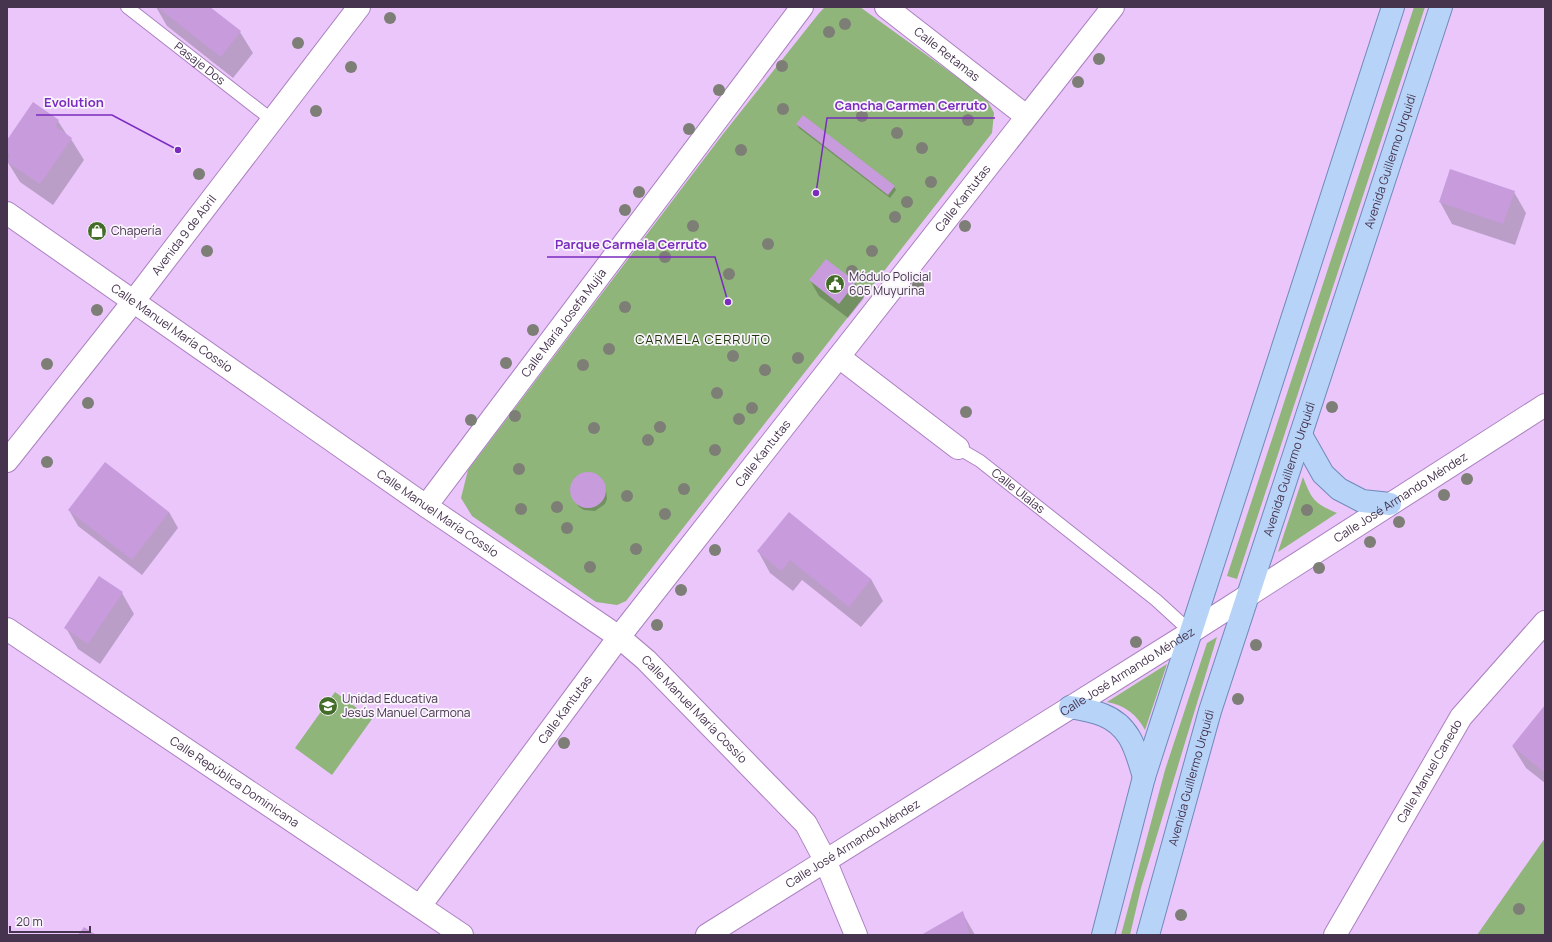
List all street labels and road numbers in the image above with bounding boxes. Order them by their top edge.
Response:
street label: Calle Retamas [910,23,984,85]
street label: Pasaje Dos [171,38,229,88]
street label: Avenida Guillermo Urquidi [1360,92,1420,231]
street label: Calle Kantutas [931,161,994,235]
street label: Avenida 9 de Abril [148,191,220,279]
street label: Calle María Josefa Mujía [517,265,610,381]
street label: Calle Manuel María Cossío [108,279,236,376]
street label: Avenida Guillermo Urquidi [1259,399,1319,539]
street label: Calle Kantutas [731,416,794,490]
street label: Calle José Armando Méndez [1330,448,1470,546]
street label: Calle Ulalas [988,464,1049,517]
street label: Calle Manuel María Cossío [373,465,502,561]
street label: Calle José Armando Méndez [1057,623,1198,720]
street label: Calle Manuel María Cossío [638,651,751,767]
street label: Calle Kantutas [534,672,596,747]
street label: Avenida Guillermo Urquidi [1164,708,1218,848]
street label: Calle Manuel Canedo [1392,716,1466,826]
street label: Calle República Dominicana [167,732,303,831]
street label: Calle José Armando Méndez [782,795,923,892]

